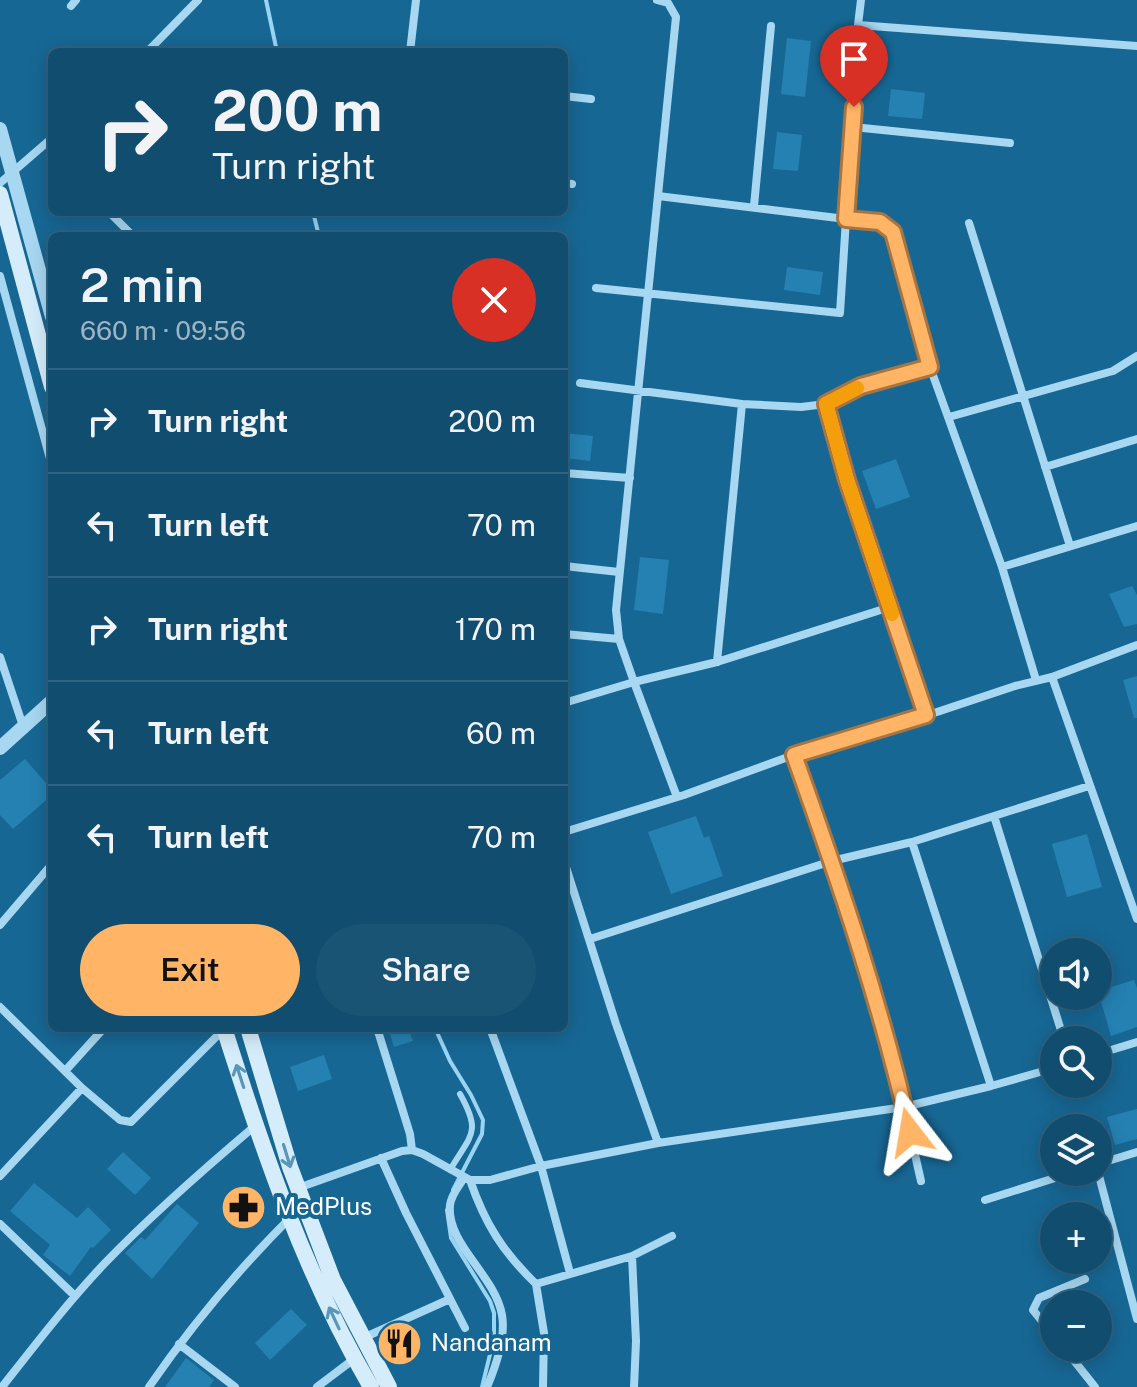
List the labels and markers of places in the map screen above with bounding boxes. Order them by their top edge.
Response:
pin [820,25,888,107]
pharmacy icon: MedPlus [220,1183,268,1231]
place label: MedPlus [275,1192,372,1220]
restaurant icon: Nandanam [376,1319,424,1367]
place label: Nandanam [431,1328,552,1356]

